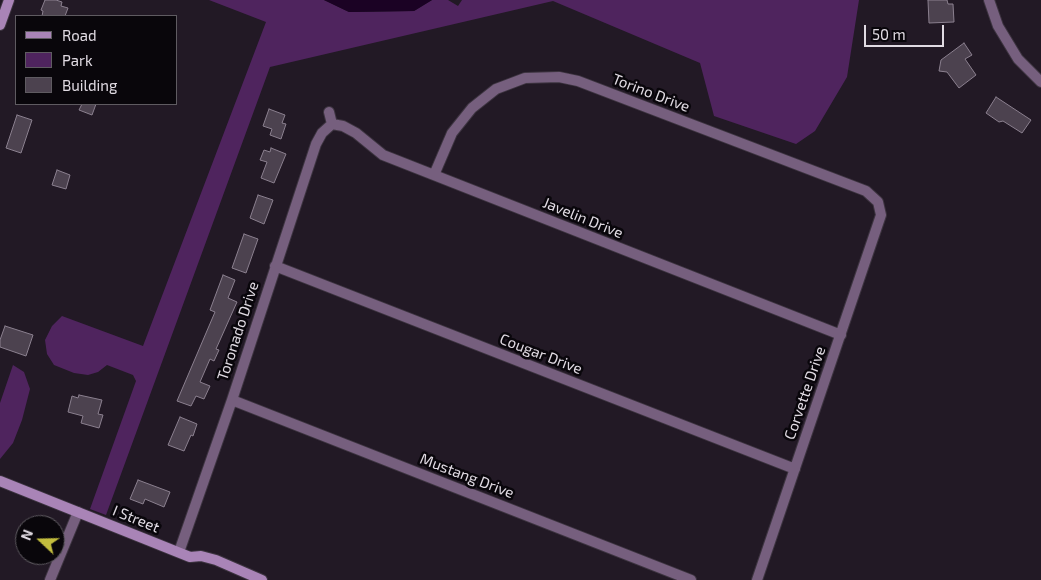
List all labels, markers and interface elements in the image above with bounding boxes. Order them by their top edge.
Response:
legend [15,15,178,105]
scale bar [866,15,946,47]
text: 50 m [872,25,906,43]
text: Road [62,26,97,44]
text: Park [62,51,93,69]
street label: Torino Drive [610,70,692,116]
text: Building [62,76,117,94]
street label: Javelin Drive [540,194,626,242]
street label: Toronado Drive [214,279,262,383]
street label: Cougar Drive [497,330,585,378]
street label: Corvette Drive [781,344,829,442]
street label: Mustang Drive [417,450,517,502]
street label: I Street [110,501,162,537]
north arrow [15,515,65,565]
text: N [17,527,36,543]

